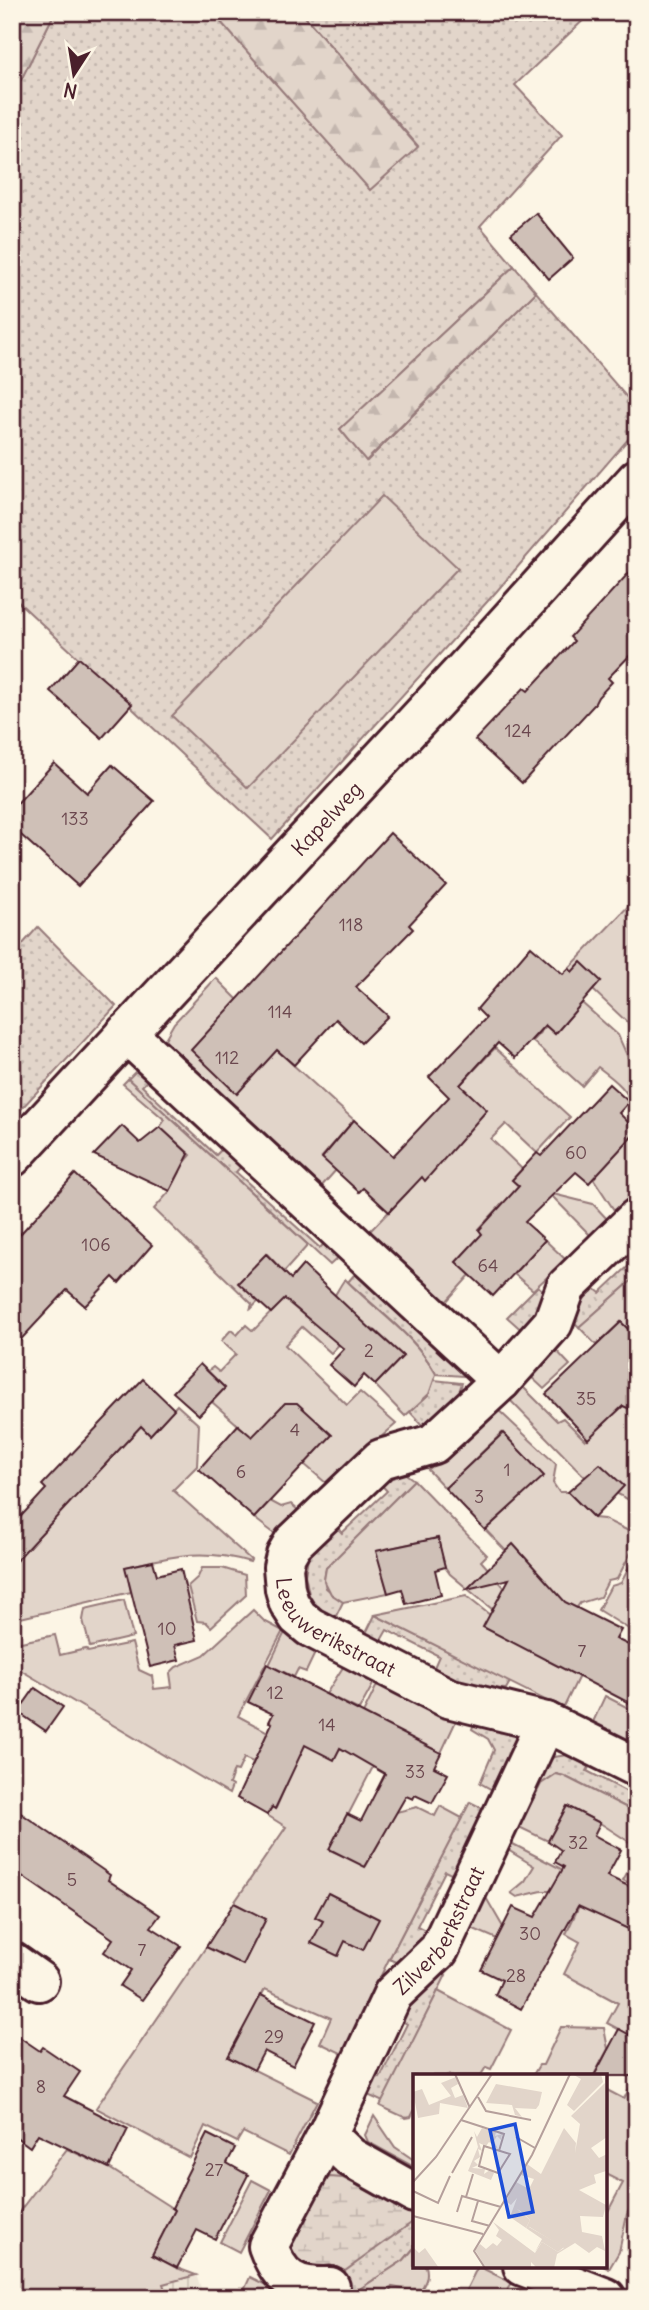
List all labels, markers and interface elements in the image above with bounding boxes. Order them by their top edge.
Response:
north arrow [38,38,108,108]
text: N [62,78,79,104]
house number: 124 [504,719,532,742]
street label: Kapelweg [285,775,368,861]
house number: 133 [61,807,89,830]
house number: 118 [339,913,363,936]
house number: 114 [268,1000,292,1023]
house number: 112 [215,1046,239,1069]
house number: 60 [565,1141,587,1164]
house number: 106 [81,1233,111,1256]
house number: 64 [478,1254,498,1277]
house number: 2 [364,1339,374,1362]
house number: 35 [576,1387,596,1410]
house number: 4 [290,1418,300,1441]
house number: 1 [503,1458,511,1481]
house number: 6 [236,1460,246,1483]
house number: 3 [474,1485,484,1508]
street label: Leeuwerikstraat [270,1576,401,1682]
house number: 10 [158,1617,177,1640]
house number: 7 [578,1639,587,1662]
house number: 12 [266,1681,284,1704]
house number: 14 [318,1713,336,1736]
house number: 33 [405,1760,425,1783]
house number: 32 [568,1831,588,1854]
street label: Zilverberkstraat [387,1862,490,2000]
house number: 5 [67,1868,77,1891]
house number: 30 [519,1922,541,1945]
house number: 7 [138,1938,147,1961]
house number: 28 [506,1964,526,1987]
house number: 29 [264,2025,284,2048]
inset map [413,2074,607,2268]
house number: 8 [36,2075,46,2098]
house number: 27 [205,2158,224,2181]

